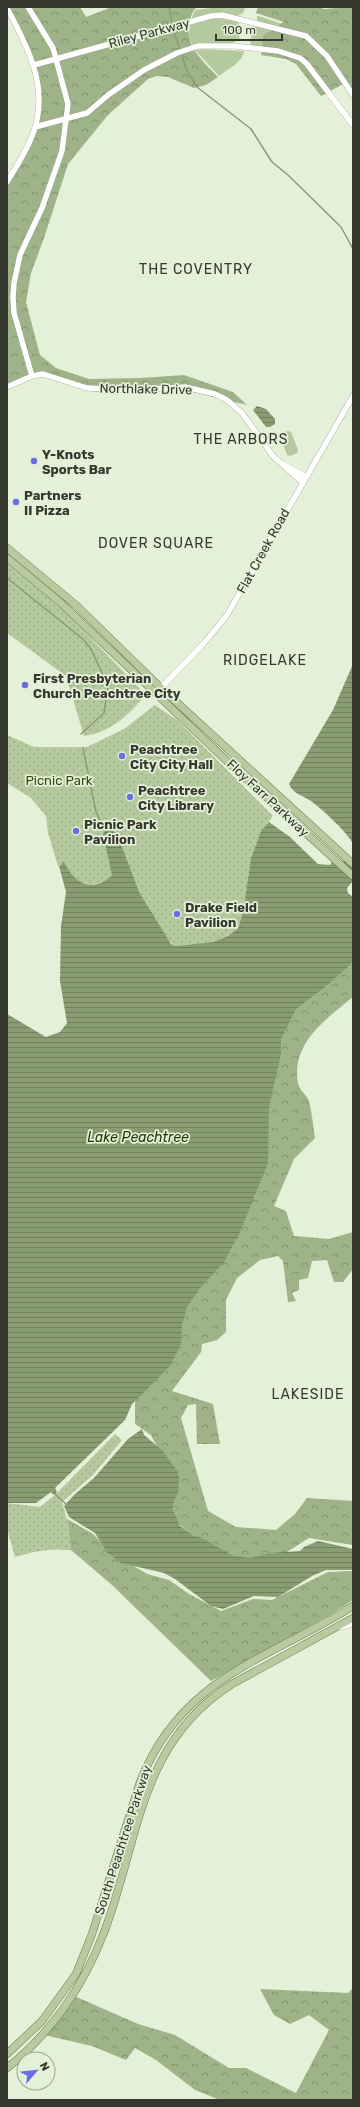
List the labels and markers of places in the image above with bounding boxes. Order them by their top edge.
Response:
place label: Y-Knots Sports Bar [42,447,112,477]
marker: Y-Knots Sports Bar [29,456,39,466]
place label: Partners II Pizza [24,488,81,518]
marker: Partners II Pizza [11,497,21,507]
place label: First Presbyterian Church Peachtree City [33,671,181,701]
marker: First Presbyterian Church Peachtree City [20,680,30,690]
place label: Peachtree City City Hall [130,742,213,772]
marker: Peachtree City City Hall [117,751,127,761]
place label: Peachtree City Library [138,783,214,813]
marker: Peachtree City Library [125,792,135,802]
place label: Picnic Park Pavilion [84,817,157,847]
marker: Picnic Park Pavilion [71,826,81,836]
place label: Drake Field Pavilion [185,900,257,930]
marker: Drake Field Pavilion [172,909,182,919]

